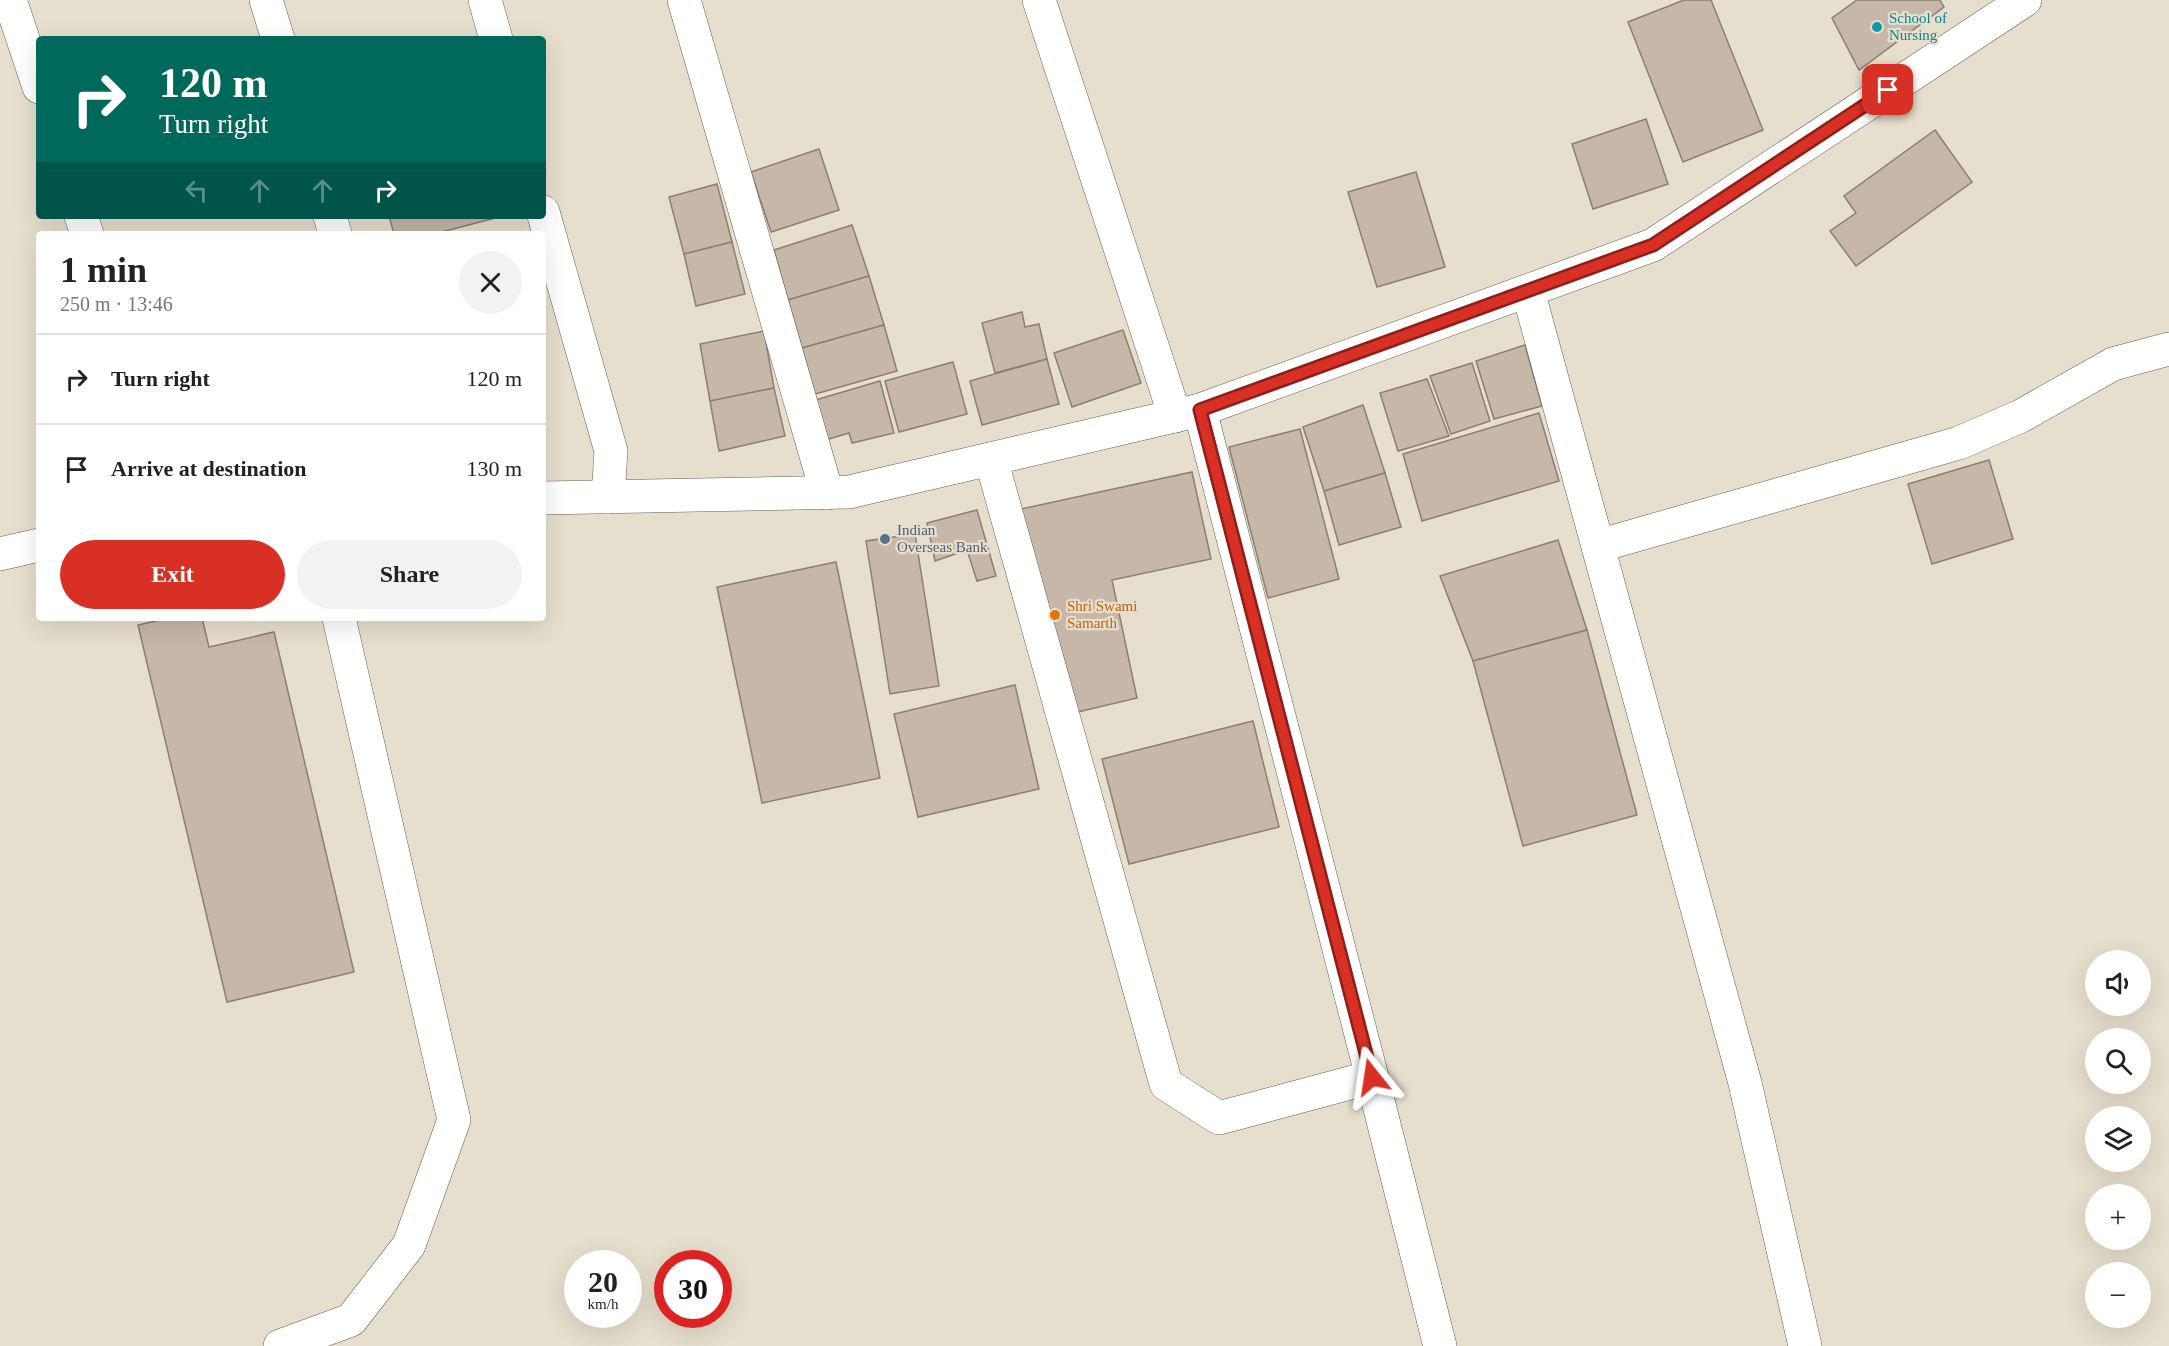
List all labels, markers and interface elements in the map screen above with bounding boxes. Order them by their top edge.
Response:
place label: School of Nursing [1889,10,1947,43]
marker: School of Nursing [1870,20,1884,34]
icon: right [60,60,138,138]
text: 120 m [159,60,268,106]
pin [1862,64,1913,115]
icon: arrive [1871,73,1904,106]
text: Turn right [159,109,268,139]
icon: left [180,174,213,207]
icon: ahead [243,174,276,207]
icon: ahead [306,174,339,207]
icon: right [369,174,402,207]
text: 1 min [60,250,147,290]
button: close [459,251,522,314]
text: 250 m · 13:46 [60,293,173,315]
icon: right [60,363,93,396]
text: Turn right [111,366,210,391]
text: 120 m [466,366,522,391]
icon: arrive [60,453,93,486]
text: Arrive at destination [111,456,307,481]
text: 130 m [466,456,522,481]
place label: Indian Overseas Bank [897,522,988,555]
marker: Indian Overseas Bank [878,532,892,546]
button: Exit [60,540,285,609]
button: Share [297,540,522,609]
place label: Shri Swami Samarth [1067,598,1137,631]
marker: Shri Swami Samarth [1048,608,1062,622]
map controls [2085,950,2151,1328]
button: sound [2085,950,2151,1016]
button: search [2085,1028,2151,1094]
position arrow [1340,1045,1404,1109]
button: layers [2085,1106,2151,1172]
button: + [2085,1184,2151,1250]
speed limit sign: 30 [654,1250,732,1328]
button: − [2085,1262,2151,1328]
text: 20 [588,1265,618,1298]
text: km/h [588,1296,618,1312]

